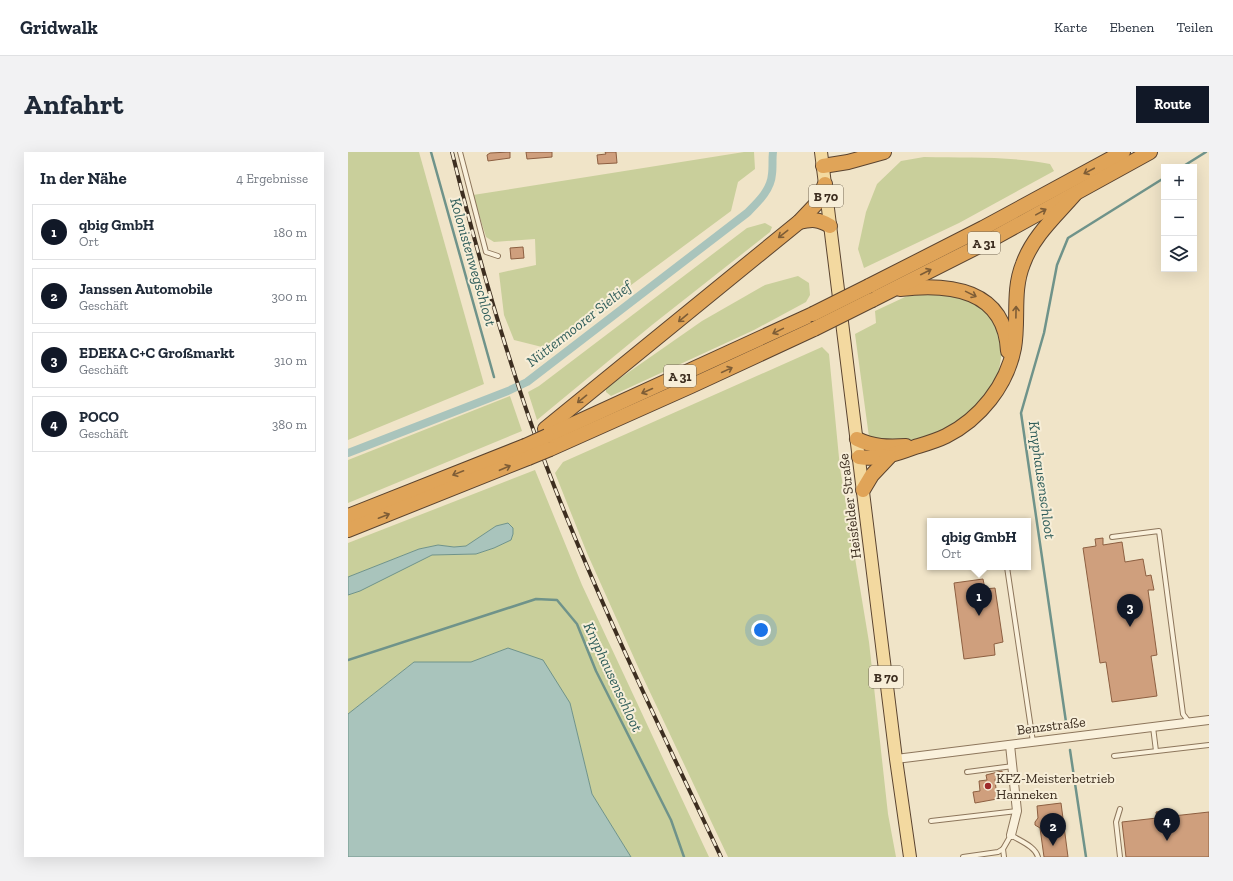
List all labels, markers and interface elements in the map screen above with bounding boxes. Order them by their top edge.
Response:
text: Gridwalk [20,16,98,39]
text: Karte [1054,19,1087,36]
text: Ebenen [1109,19,1154,36]
text: Teilen [1176,19,1213,36]
button: Route [1136,86,1209,123]
text: Anfahrt [24,88,123,121]
map controls [1161,164,1197,272]
button: + [1161,164,1197,200]
one-way arrow [1083,167,1095,175]
text: In der Nähe [40,168,127,188]
text: 4 Ergebnisse [236,171,308,186]
road number: B 70 [809,185,843,207]
water label: Kolonistenwegschloot [446,196,500,328]
button: − [1161,200,1197,236]
one-way arrow [1035,208,1047,215]
text: qbig GmbH [79,216,154,234]
text: 1 [51,225,57,240]
text: 180 m [273,225,307,240]
one-way arrow [778,230,789,239]
road number: A 31 [968,232,1000,254]
text: Ort [79,234,99,249]
button: layers [1161,236,1197,272]
one-way arrow [920,268,932,275]
water label: Nüttermoorer Sieltief [523,276,637,371]
text: Janssen Automobile [79,280,213,298]
text: 2 [51,289,57,304]
text: 300 m [271,289,307,304]
one-way arrow [965,291,977,298]
text: Geschäft [79,298,128,313]
one-way arrow [1012,306,1020,319]
one-way arrow [678,313,689,322]
one-way arrow [772,328,784,335]
text: EDEKA C+C Großmarkt [79,344,234,362]
text: 3 [51,353,57,368]
text: 310 m [274,353,307,368]
text: Geschäft [79,362,128,377]
road number: A 31 [664,365,696,387]
one-way arrow [720,366,732,373]
one-way arrow [641,388,653,395]
one-way arrow [577,395,588,404]
text: POCO [79,408,119,426]
text: 4 [50,417,58,432]
text: 380 m [272,417,307,432]
water label: Knyphausenschloot [1025,420,1059,540]
text: Geschäft [79,426,128,441]
street label: Heisfelder Straße [835,452,865,559]
one-way arrow [498,463,510,471]
one-way arrow [452,469,464,477]
one-way arrow [378,512,390,520]
popup [927,518,1031,570]
text: qbig GmbH [941,528,1017,546]
text: Ort [941,546,961,561]
pin: 1 [966,583,992,616]
pin: 3 [1117,594,1143,627]
water label: Knyphausenschloot [580,619,646,735]
your location [751,620,771,640]
road number: B 70 [869,666,903,688]
street label: Benzstraße [1016,713,1087,739]
place label: KFZ-Meisterbetrieb Hanneken [996,770,1115,803]
marker: KFZ-Meisterbetrieb Hanneken [983,781,993,791]
pin: 4 [1154,808,1180,841]
pin: 2 [1040,813,1066,846]

